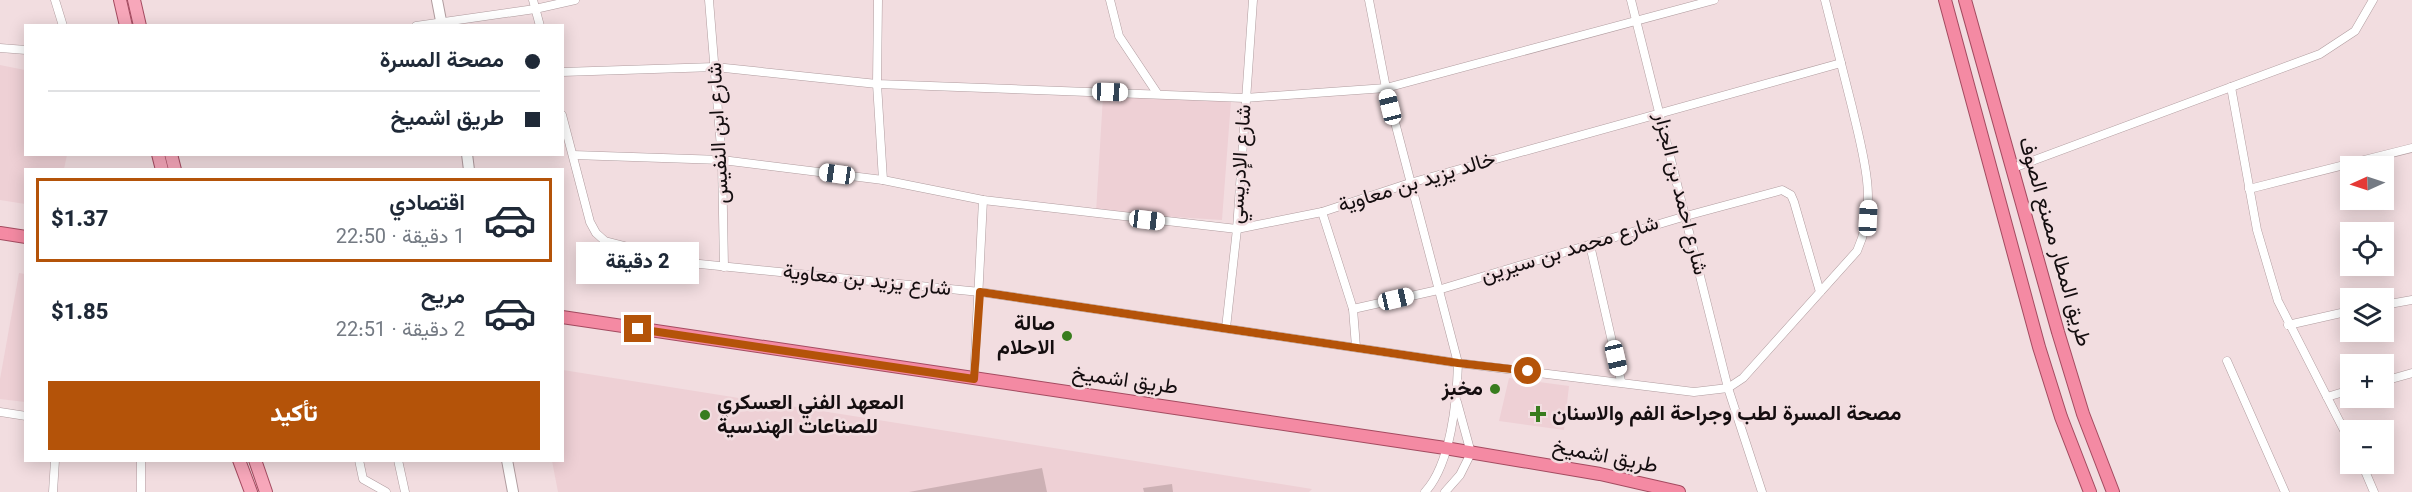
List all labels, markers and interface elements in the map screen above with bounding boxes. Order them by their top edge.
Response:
text: مصحة المسرة [380,44,504,79]
street label: شارع ابن النفيس [699,61,739,205]
car [1092,82,1128,102]
car [1377,87,1403,127]
text: طريق اشميخ [391,102,504,137]
street label: شارع الإدريسي [1220,103,1262,225]
street label: شارع احمد بن الجزار [1644,108,1716,279]
street label: طريق المطار مصنع الصوف [2008,133,2100,351]
street label: خالد يزيد بن معاوية [1334,143,1500,223]
north arrow [2340,156,2394,210]
map controls [2340,156,2394,474]
car [818,163,856,185]
text: اقتصادي [389,187,465,222]
icon: car [483,193,537,247]
car [1858,200,1878,236]
text: $1.37 [51,203,108,238]
street label: شارع محمد بن سيرين [1477,207,1663,293]
car [1128,209,1166,231]
text: 1 دقيقة · 22:50 [336,222,465,254]
button: locate [2340,222,2394,276]
callout: 2 دقيقة [576,242,700,284]
text: 2 دقيقة [606,247,669,279]
street label: شارع يزيد بن معاوية [781,256,953,306]
text: مريح [421,280,465,315]
icon: car [483,286,537,340]
car [1376,286,1416,312]
button: layers [2340,288,2394,342]
text: $1.85 [51,296,108,331]
place label: صالة الاحلام [997,308,1055,365]
text: 2 دقيقة · 22:51 [336,315,465,347]
route end [624,315,651,342]
marker: صالة الاحلام [1060,329,1074,343]
car [1603,338,1629,378]
button: + [2340,354,2394,408]
street label: طريق اشميخ [1070,357,1180,405]
route start [1514,357,1541,384]
place label: مخبز [1441,373,1483,406]
button: تأكيد [48,381,540,450]
marker: مخبز [1488,382,1502,396]
place label: المعهد الفني العسكري للصناعات الهندسية [717,387,904,444]
place label: مصحة المسرة لطب وجراحة الفم والاسنان [1552,398,1901,431]
marker: مصحة المسرة لطب وجراحة الفم والاسنان [1529,405,1547,423]
marker: المعهد الفني العسكري للصناعات الهندسية [698,408,712,422]
button: − [2340,420,2394,474]
street label: طريق اشميخ [1549,431,1661,483]

